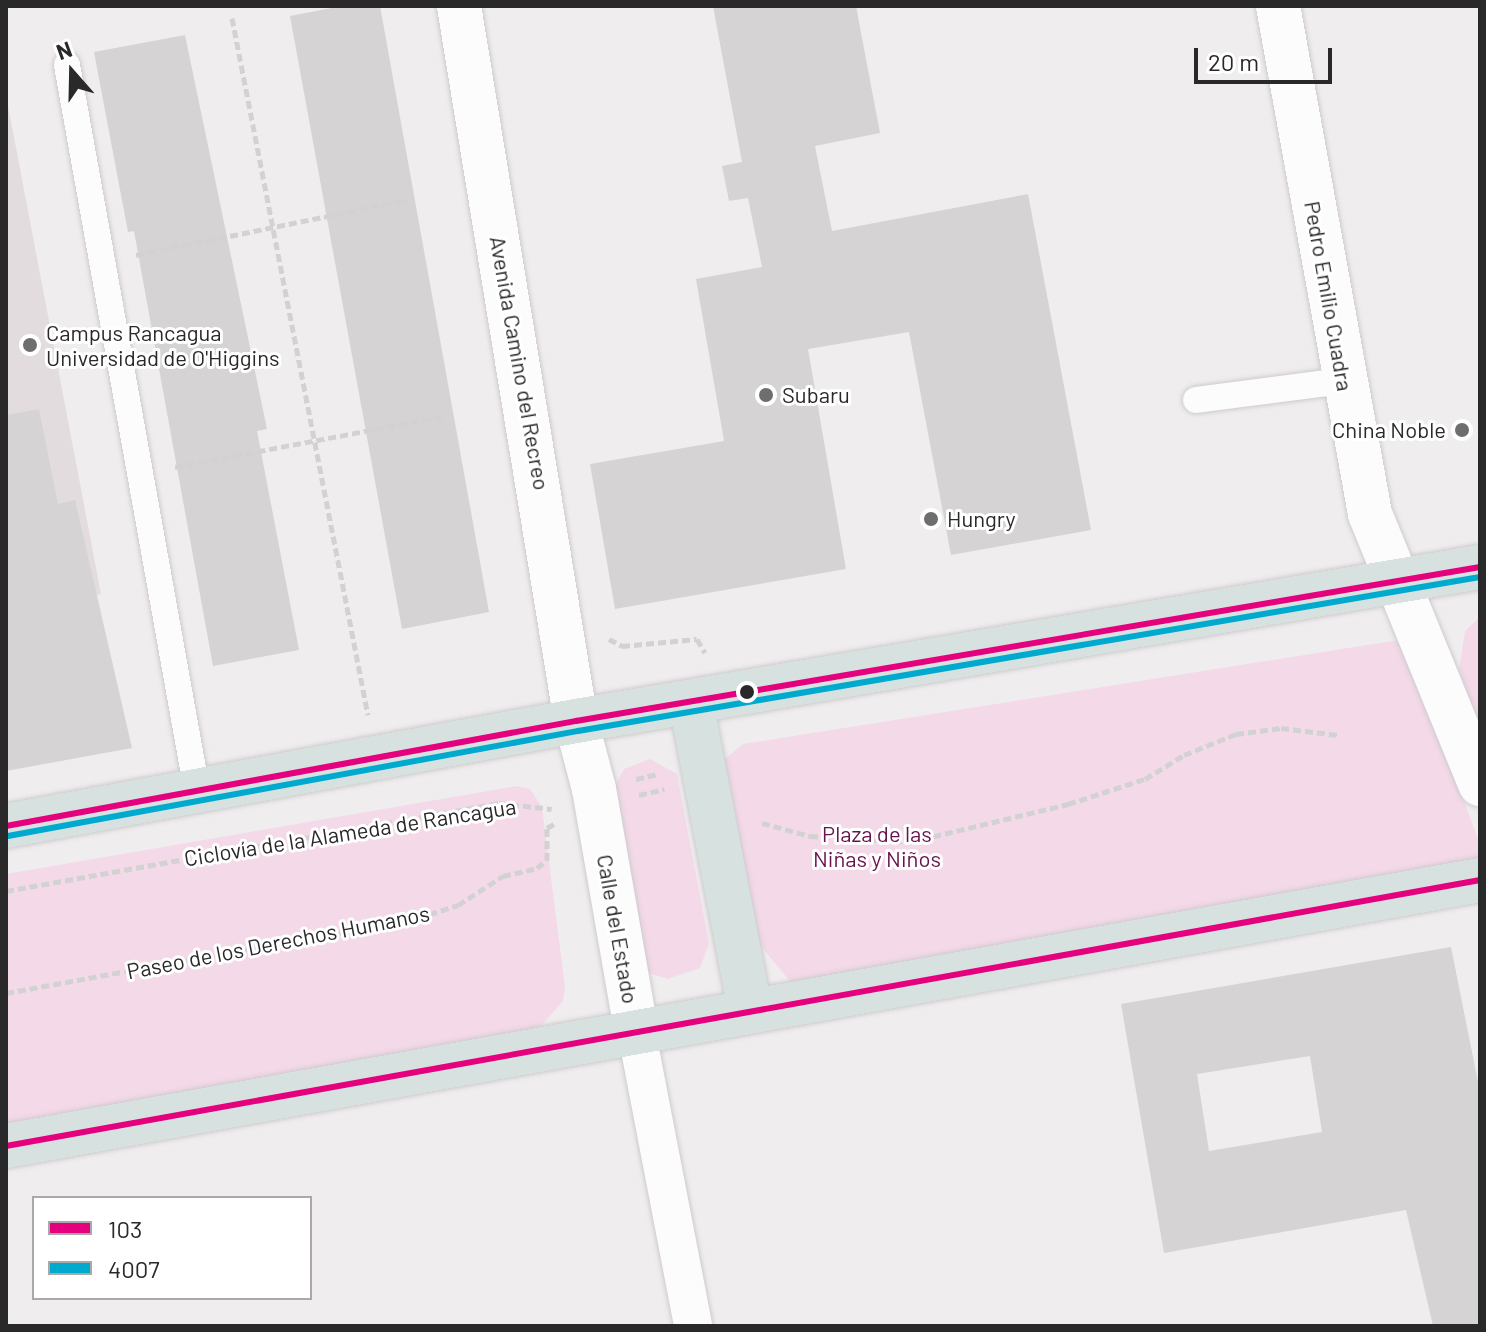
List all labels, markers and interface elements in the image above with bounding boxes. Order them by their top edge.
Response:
north arrow [32,32,112,112]
scale bar [1198,32,1336,82]
text: N [52,35,75,64]
text: 20 m [1208,47,1259,76]
street label: Pedro Emilio Cuadra [1299,199,1359,393]
street label: Avenida Camino del Recreo [485,234,555,492]
place label: Campus Rancagua Universidad de O'Higgins [46,319,280,370]
marker: Campus Rancagua Universidad de O'Higgins [21,336,39,354]
place label: Subaru [782,382,850,408]
marker: Subaru [757,386,775,404]
place label: China Noble [1332,417,1446,443]
marker: China Noble [1453,421,1471,439]
place label: Hungry [947,506,1016,532]
marker: Hungry [922,510,940,528]
unlabelled marker [739,684,755,700]
street label: Ciclovía de la Alameda de Rancagua [182,793,518,871]
park label: Plaza de las Niñas y Niños [813,820,941,872]
street label: Calle del Estado [592,852,644,1006]
street label: Paseo de los Derechos Humanos [124,900,432,984]
legend [32,1196,312,1300]
text: 103 [108,1214,142,1243]
text: 4007 [108,1254,160,1283]

